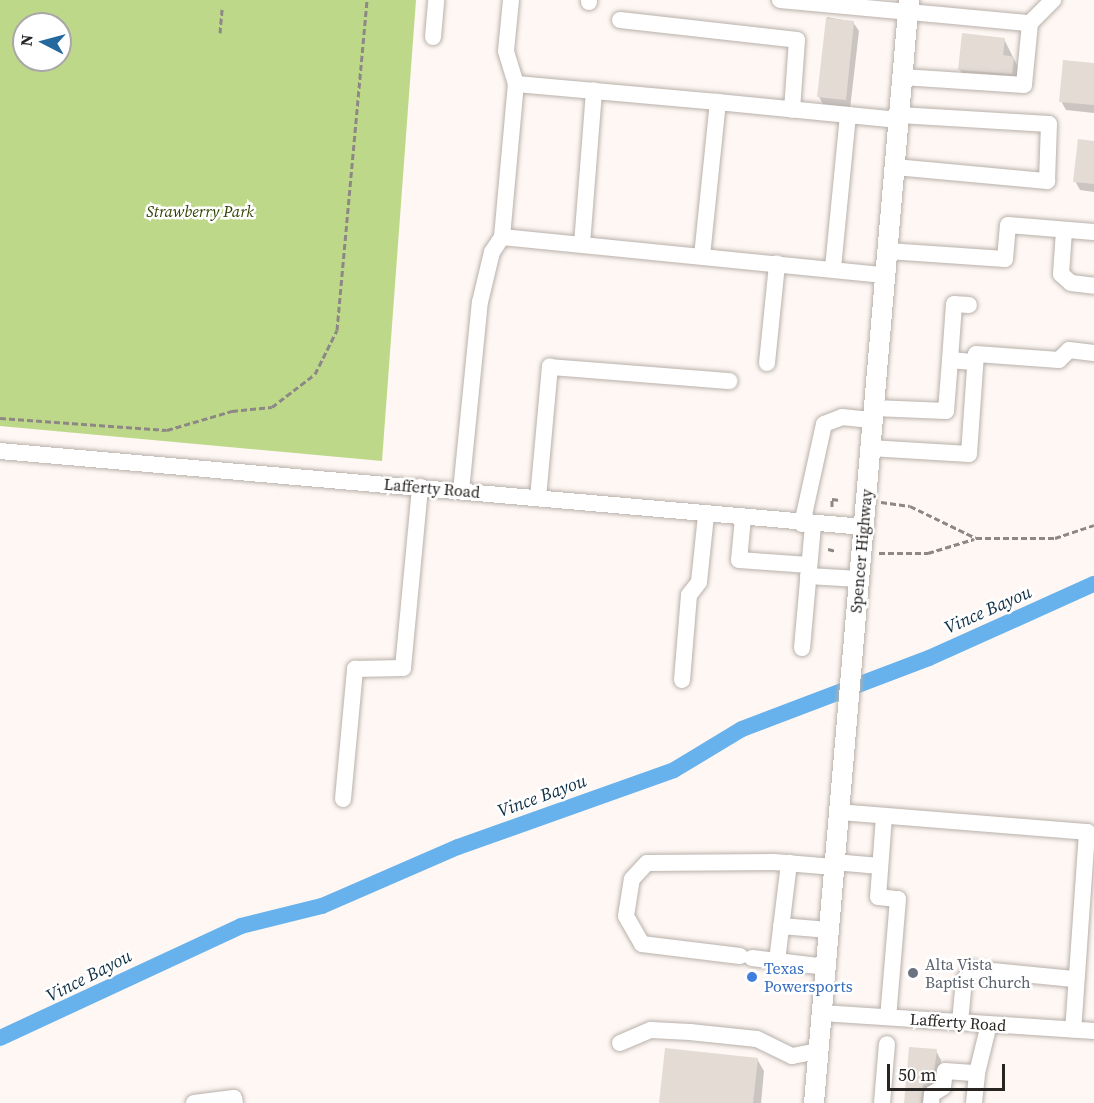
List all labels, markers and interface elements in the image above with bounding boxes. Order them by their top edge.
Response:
north arrow [12,12,72,72]
text: N [15,33,38,47]
park label: Strawberry Park [146,201,254,221]
street label: Lafferty Road [383,474,481,502]
street label: Spencer Highway [846,488,876,614]
water label: Vince Bayou [941,581,1035,639]
water label: Vince Bayou [495,770,589,822]
water label: Vince Bayou [43,945,135,1007]
place label: Alta Vista Baptist Church [925,954,1031,992]
place label: Texas Powersports [764,958,853,996]
marker: Alta Vista Baptist Church [906,966,920,980]
marker: Texas Powersports [745,970,759,984]
street label: Lafferty Road [909,1009,1007,1035]
scale bar [890,1052,1008,1090]
text: 50 m [898,1062,936,1087]

